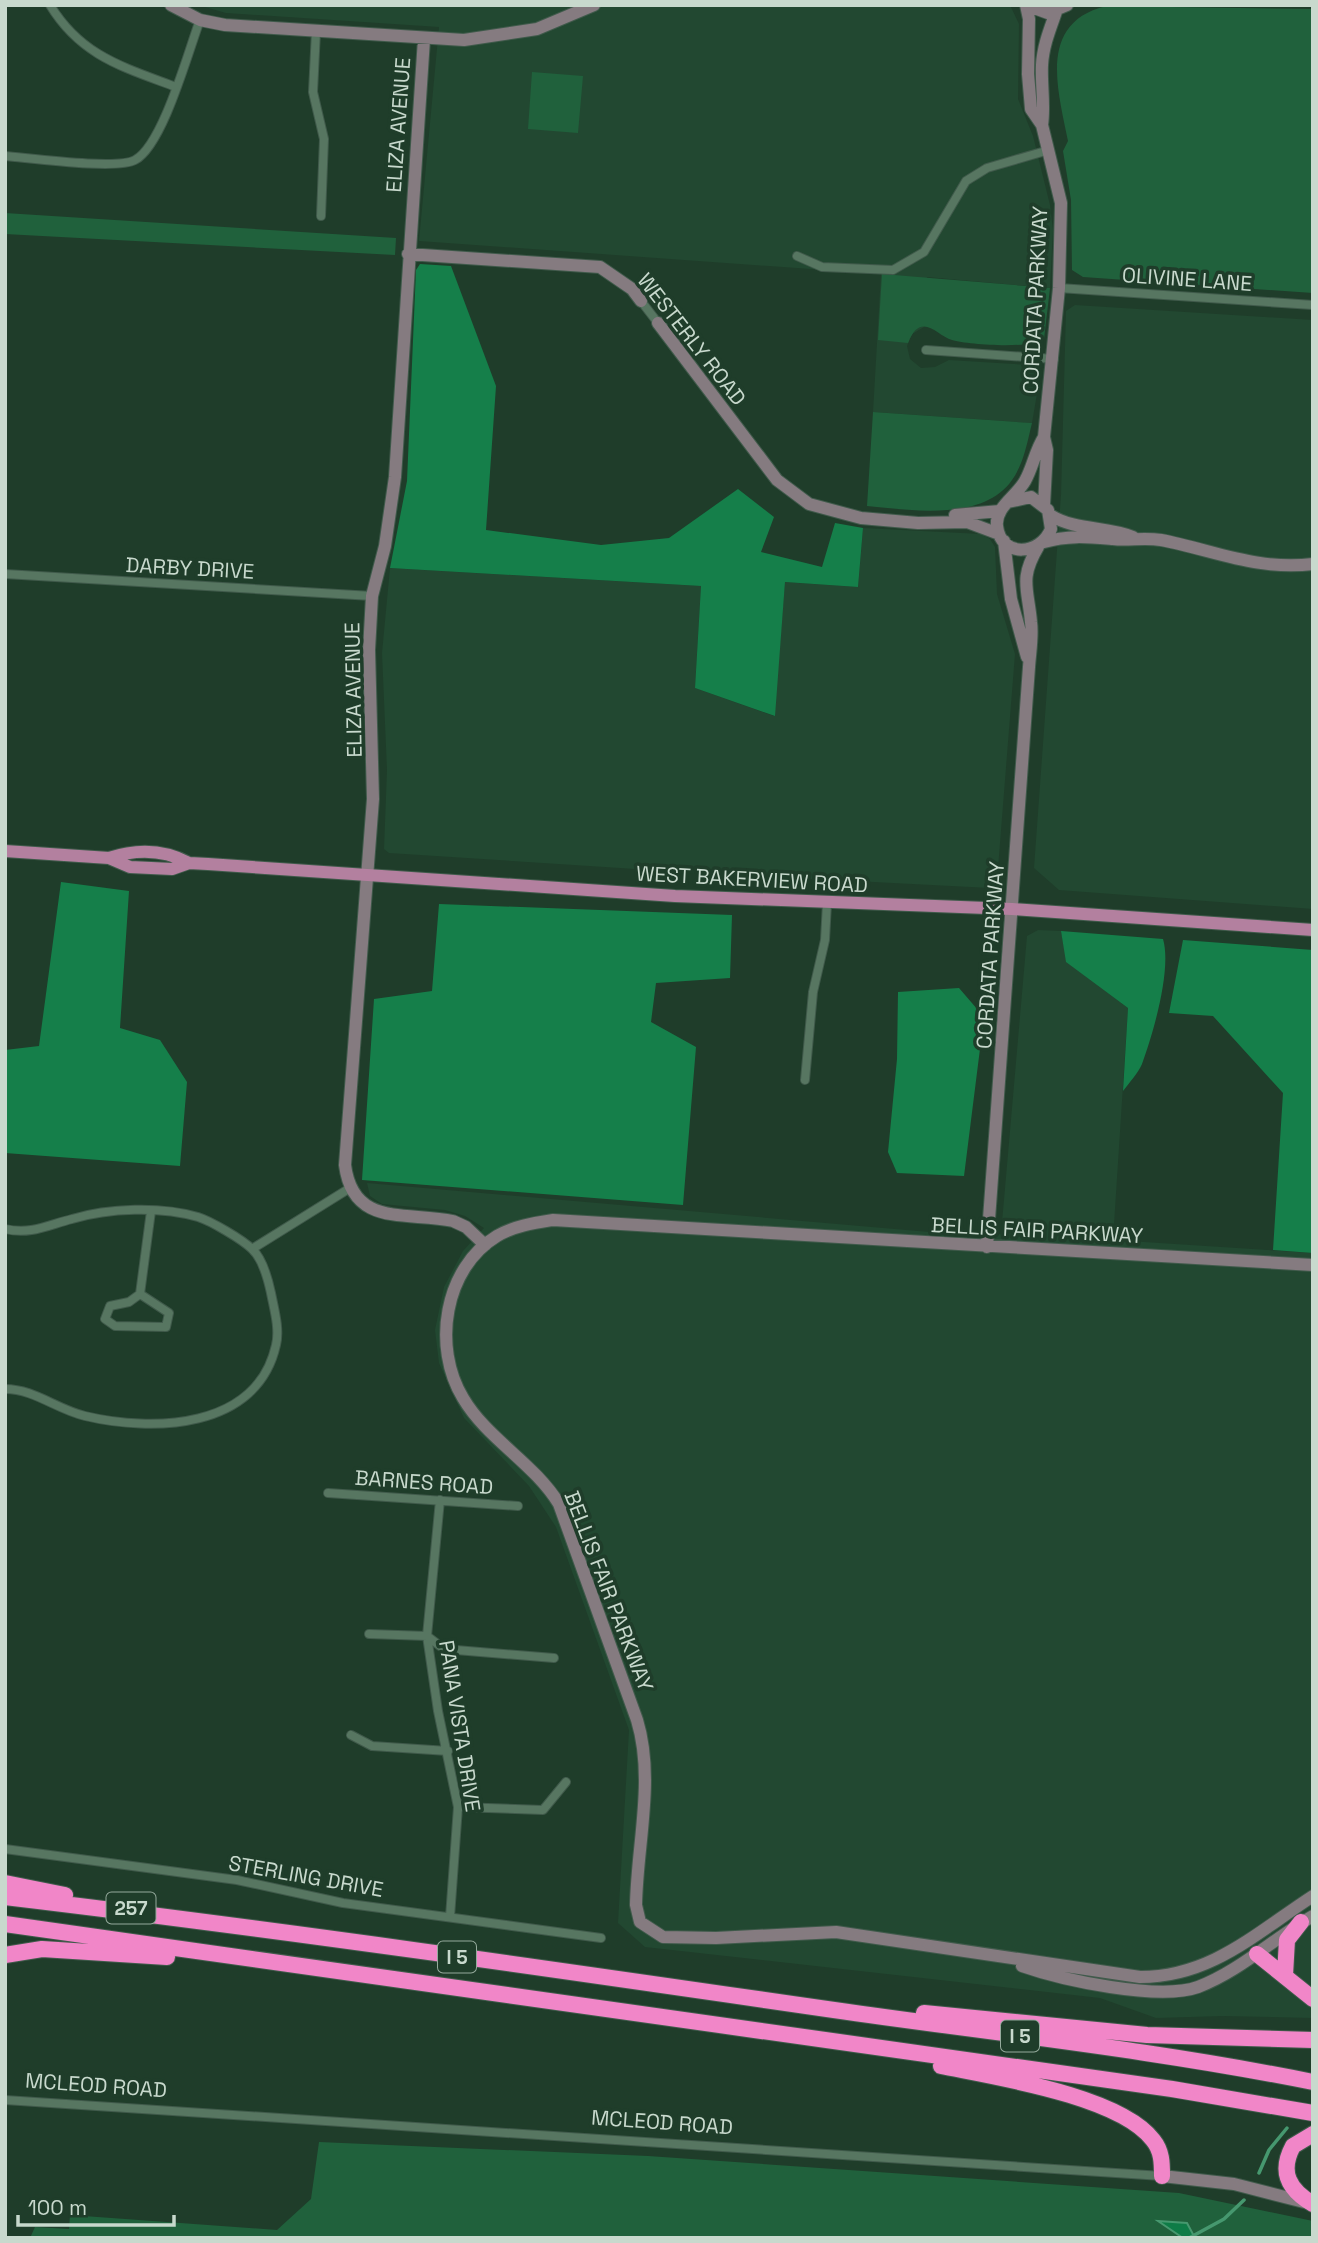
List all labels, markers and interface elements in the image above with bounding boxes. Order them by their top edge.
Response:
street label: ELIZA AVENUE [380,57,416,193]
street label: CORDATA PARKWAY [1017,205,1053,395]
street label: OLIVINE LANE [1121,261,1253,297]
street label: WESTERLY ROAD [632,267,752,411]
street label: DARBY DRIVE [125,551,255,585]
street label: ELIZA AVENUE [338,622,368,758]
street label: WEST BAKERVIEW ROAD [635,859,869,899]
street label: CORDATA PARKWAY [970,860,1010,1050]
street label: BELLIS FAIR PARKWAY [930,1211,1144,1249]
street label: BARNES ROAD [354,1464,494,1500]
street label: BELLIS FAIR PARKWAY [558,1487,660,1695]
street label: PANA VISTA DRIVE [433,1638,487,1814]
street label: STERLING DRIVE [227,1849,385,1903]
road number: 257 [106,1892,156,1924]
road number: I 5 [438,1941,476,1972]
road number: I 5 [1001,2020,1039,2052]
street label: MCLEOD ROAD [24,2067,168,2103]
street label: MCLEOD ROAD [590,2104,734,2140]
scale bar [18,2184,173,2228]
text: 100 m [28,2194,87,2221]

